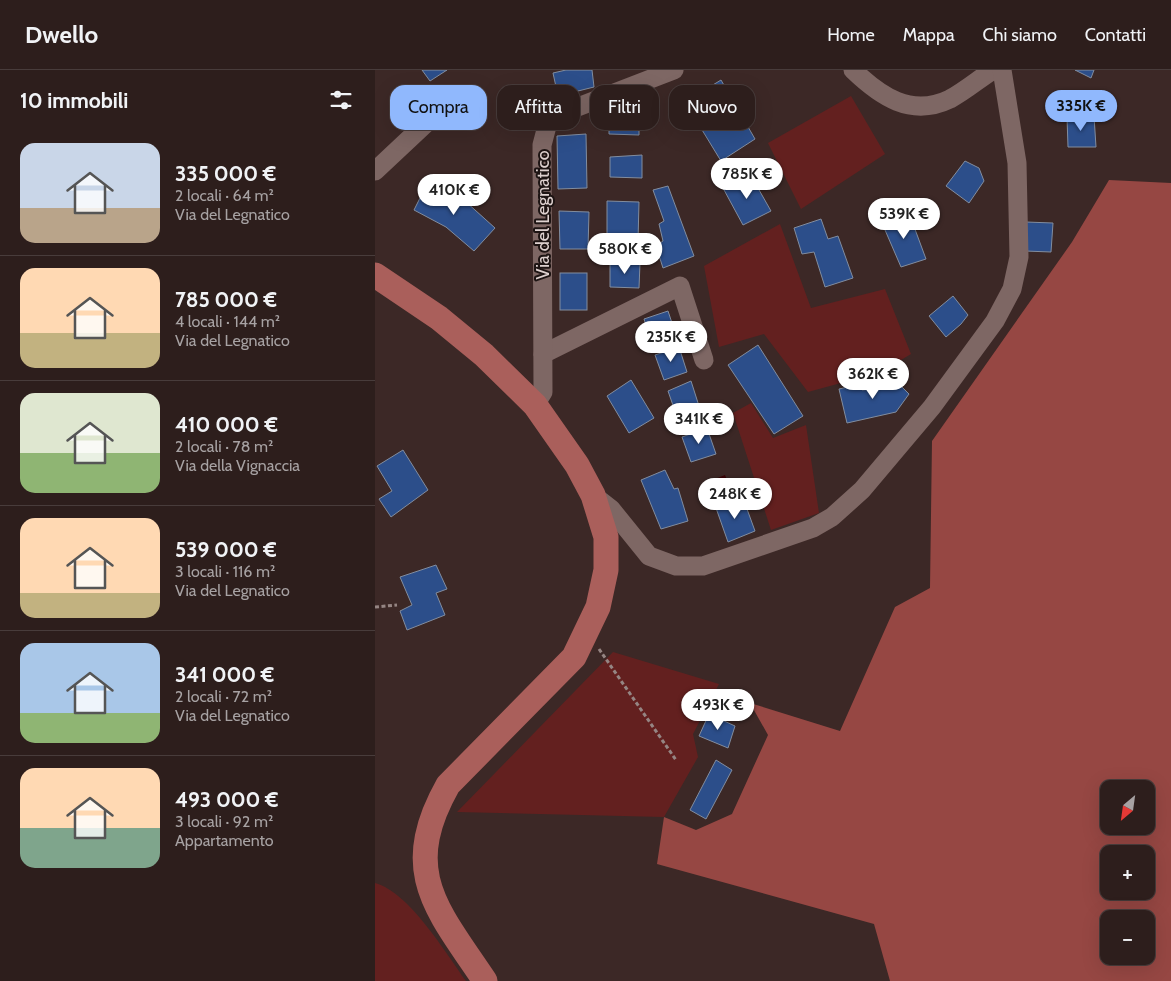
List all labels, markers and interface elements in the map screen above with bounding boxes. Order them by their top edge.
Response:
text: Dwello [25,20,98,49]
text: Home [827,24,875,46]
text: Mappa [903,24,955,46]
text: Chi siamo [983,24,1057,46]
text: Contatti [1085,24,1146,46]
chip: Compra [390,85,487,130]
chip: Affitta [497,85,580,130]
chip: Filtri [590,85,659,130]
chip: Nuovo [669,85,755,130]
icon: filters [327,86,355,114]
text: 10 immobili [20,88,128,113]
pin: 335K € [1040,90,1122,132]
text: 335K € [1056,96,1106,115]
street label: Via del Legnatico [532,150,554,280]
pin: 785K € [706,158,788,200]
text: 335 000 € [175,161,276,186]
icon: home [60,163,120,223]
text: 785K € [722,164,772,183]
pin: 410K € [413,174,495,216]
text: 410K € [429,180,479,199]
text: 2 locali · 64 m² [175,186,274,205]
pin: 539K € [863,198,945,240]
text: 539K € [879,204,929,223]
text: Via del Legnatico [175,205,290,224]
pin: 580K € [584,232,666,275]
text: 580K € [598,239,652,258]
text: 785 000 € [175,287,277,312]
icon: home [60,288,120,348]
text: 4 locali · 144 m² [175,312,280,331]
pin: 235K € [630,320,712,363]
text: 235K € [646,327,696,346]
text: Via del Legnatico [175,331,290,350]
pin: 362K € [832,358,914,400]
text: 362K € [848,364,898,383]
pin: 341K € [658,402,740,445]
text: 341K € [675,409,723,428]
text: 410 000 € [175,412,278,437]
icon: home [60,413,120,473]
text: 2 locali · 78 m² [175,437,273,456]
text: Via della Vignaccia [175,456,300,475]
pin: 248K € [694,478,776,520]
text: 248K € [709,484,761,503]
text: 539 000 € [175,537,277,562]
icon: home [60,538,120,598]
text: 3 locali · 116 m² [175,562,275,581]
text: Via del Legnatico [175,581,290,600]
text: 341 000 € [175,662,274,687]
icon: home [60,663,120,723]
text: 2 locali · 72 m² [175,687,272,706]
pin: 493K € [677,688,759,731]
text: 493K € [692,695,744,714]
text: Via del Legnatico [175,706,290,725]
north arrow [1100,780,1155,835]
map controls [1100,780,1155,965]
text: 493 000 € [175,787,279,812]
icon: home [60,788,120,848]
text: 3 locali · 92 m² [175,812,273,831]
text: Appartamento [175,831,274,850]
button: + [1100,845,1155,900]
button: − [1100,910,1155,965]

